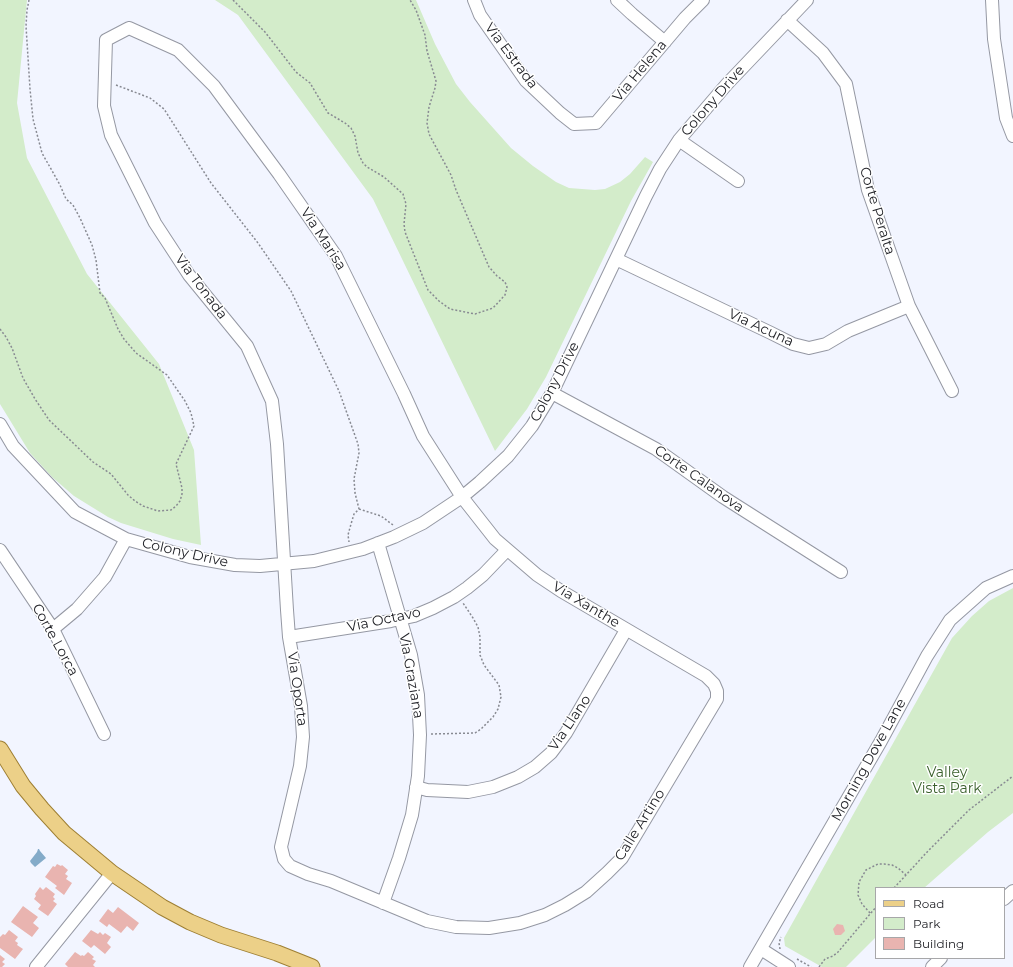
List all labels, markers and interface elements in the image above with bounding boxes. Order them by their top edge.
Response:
street label: Via Estrada [481,20,541,92]
street label: Via Helena [609,37,671,105]
street label: Colony Drive [678,62,748,140]
street label: Corte Peralta [856,165,898,257]
street label: Via Marisa [297,205,349,273]
street label: Via Tonada [171,251,231,323]
street label: Via Acuna [726,306,796,350]
street label: Colony Drive [527,339,583,425]
street label: Corte Calanova [651,442,747,516]
street label: Colony Drive [140,535,230,571]
street label: Via Xanthe [549,578,623,632]
street label: Corte Lorca [28,601,82,679]
street label: Via Octavo [346,604,422,636]
street label: Via Graziana [395,632,427,720]
street label: Via Oporta [283,651,311,727]
street label: Via Llano [545,692,595,754]
street label: Morning Dove Lane [828,696,910,824]
park label: Valley Vista Park [912,765,982,798]
street label: Calle Artino [611,786,669,864]
legend [875,887,1005,959]
text: Road [913,896,944,911]
text: Park [913,916,940,931]
text: Building [913,936,964,951]

